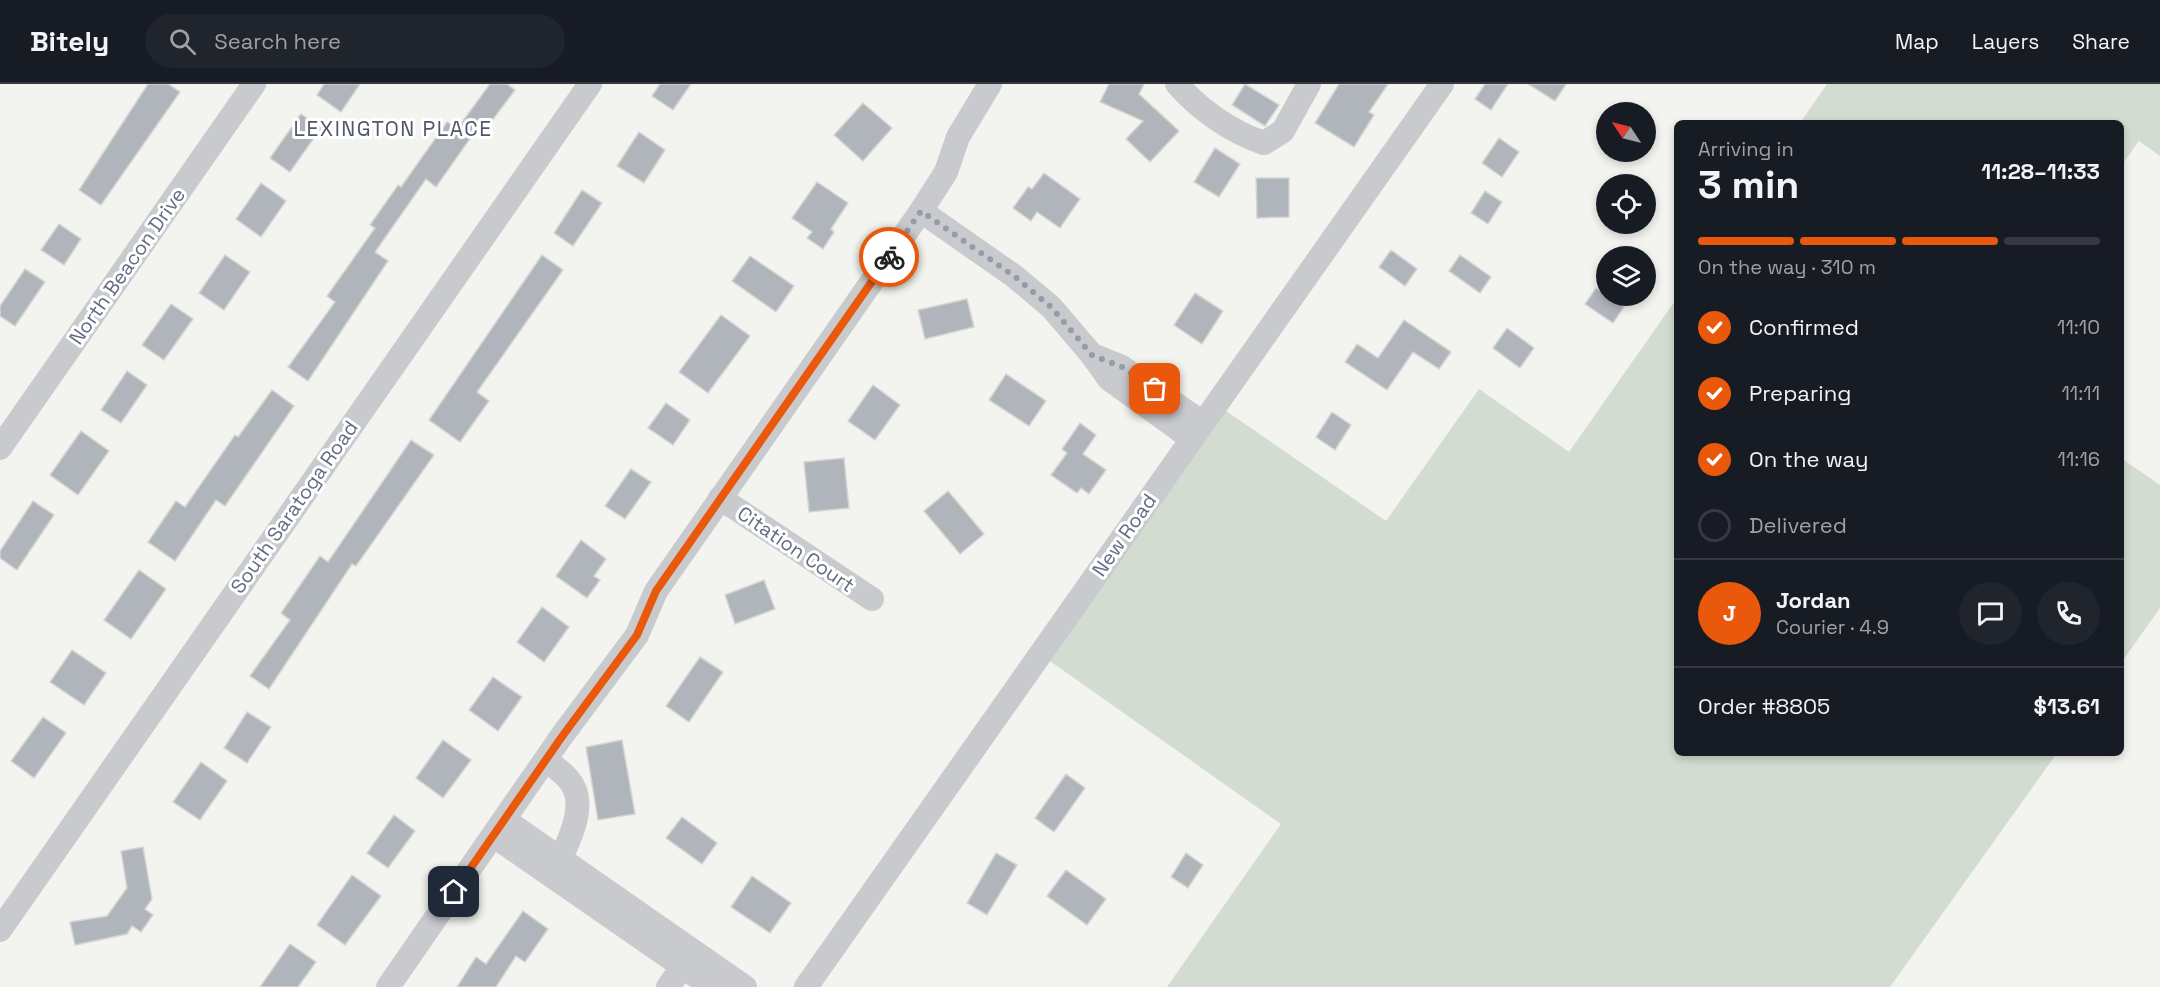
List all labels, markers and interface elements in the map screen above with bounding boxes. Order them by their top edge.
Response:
search box [145,14,565,68]
text: Bitely [30,23,109,59]
icon: search [166,25,199,58]
text: Search here [214,27,341,55]
text: Map [1895,28,1939,55]
text: Layers [1972,28,2039,55]
text: Share [2072,28,2130,55]
north arrow [1596,102,1656,162]
map controls [1596,102,1656,306]
district label: LEXINGTON PLACE [293,115,493,142]
text: Arriving in [1698,136,1794,162]
text: 11:28–11:33 [1981,157,2100,185]
text: 3 min [1698,160,1799,209]
button: locate [1596,174,1656,234]
street label: North Beacon Drive [63,182,191,350]
courier [859,227,919,287]
icon: bike [873,241,906,274]
button: layers [1596,246,1656,306]
text: On the way · 310 m [1698,254,1876,280]
icon: check [1698,311,1731,344]
text: Confirmed [1749,313,1859,341]
text: 11:10 [2057,314,2100,340]
pin [1129,363,1180,414]
icon: bag [1138,372,1171,405]
icon: check [1698,377,1731,410]
text: Preparing [1749,379,1851,407]
text: 11:11 [2062,380,2100,406]
street label: South Saratoga Road [225,416,363,598]
icon: check [1698,443,1731,476]
text: On the way [1749,445,1868,473]
text: 11:16 [2058,446,2100,472]
street label: New Road [1086,489,1162,581]
street label: Citation Court [732,500,860,598]
text: Delivered [1749,511,1847,539]
button: chat [1959,582,2022,645]
button: phone [2037,582,2100,645]
text: Jordan [1776,586,1851,614]
text: J [1723,599,1736,627]
text: Courier · 4.9 [1776,614,1889,640]
text: Order #8805 [1698,692,1830,720]
text: $13.61 [2034,692,2100,720]
pin [428,866,479,917]
icon: home [437,875,470,908]

